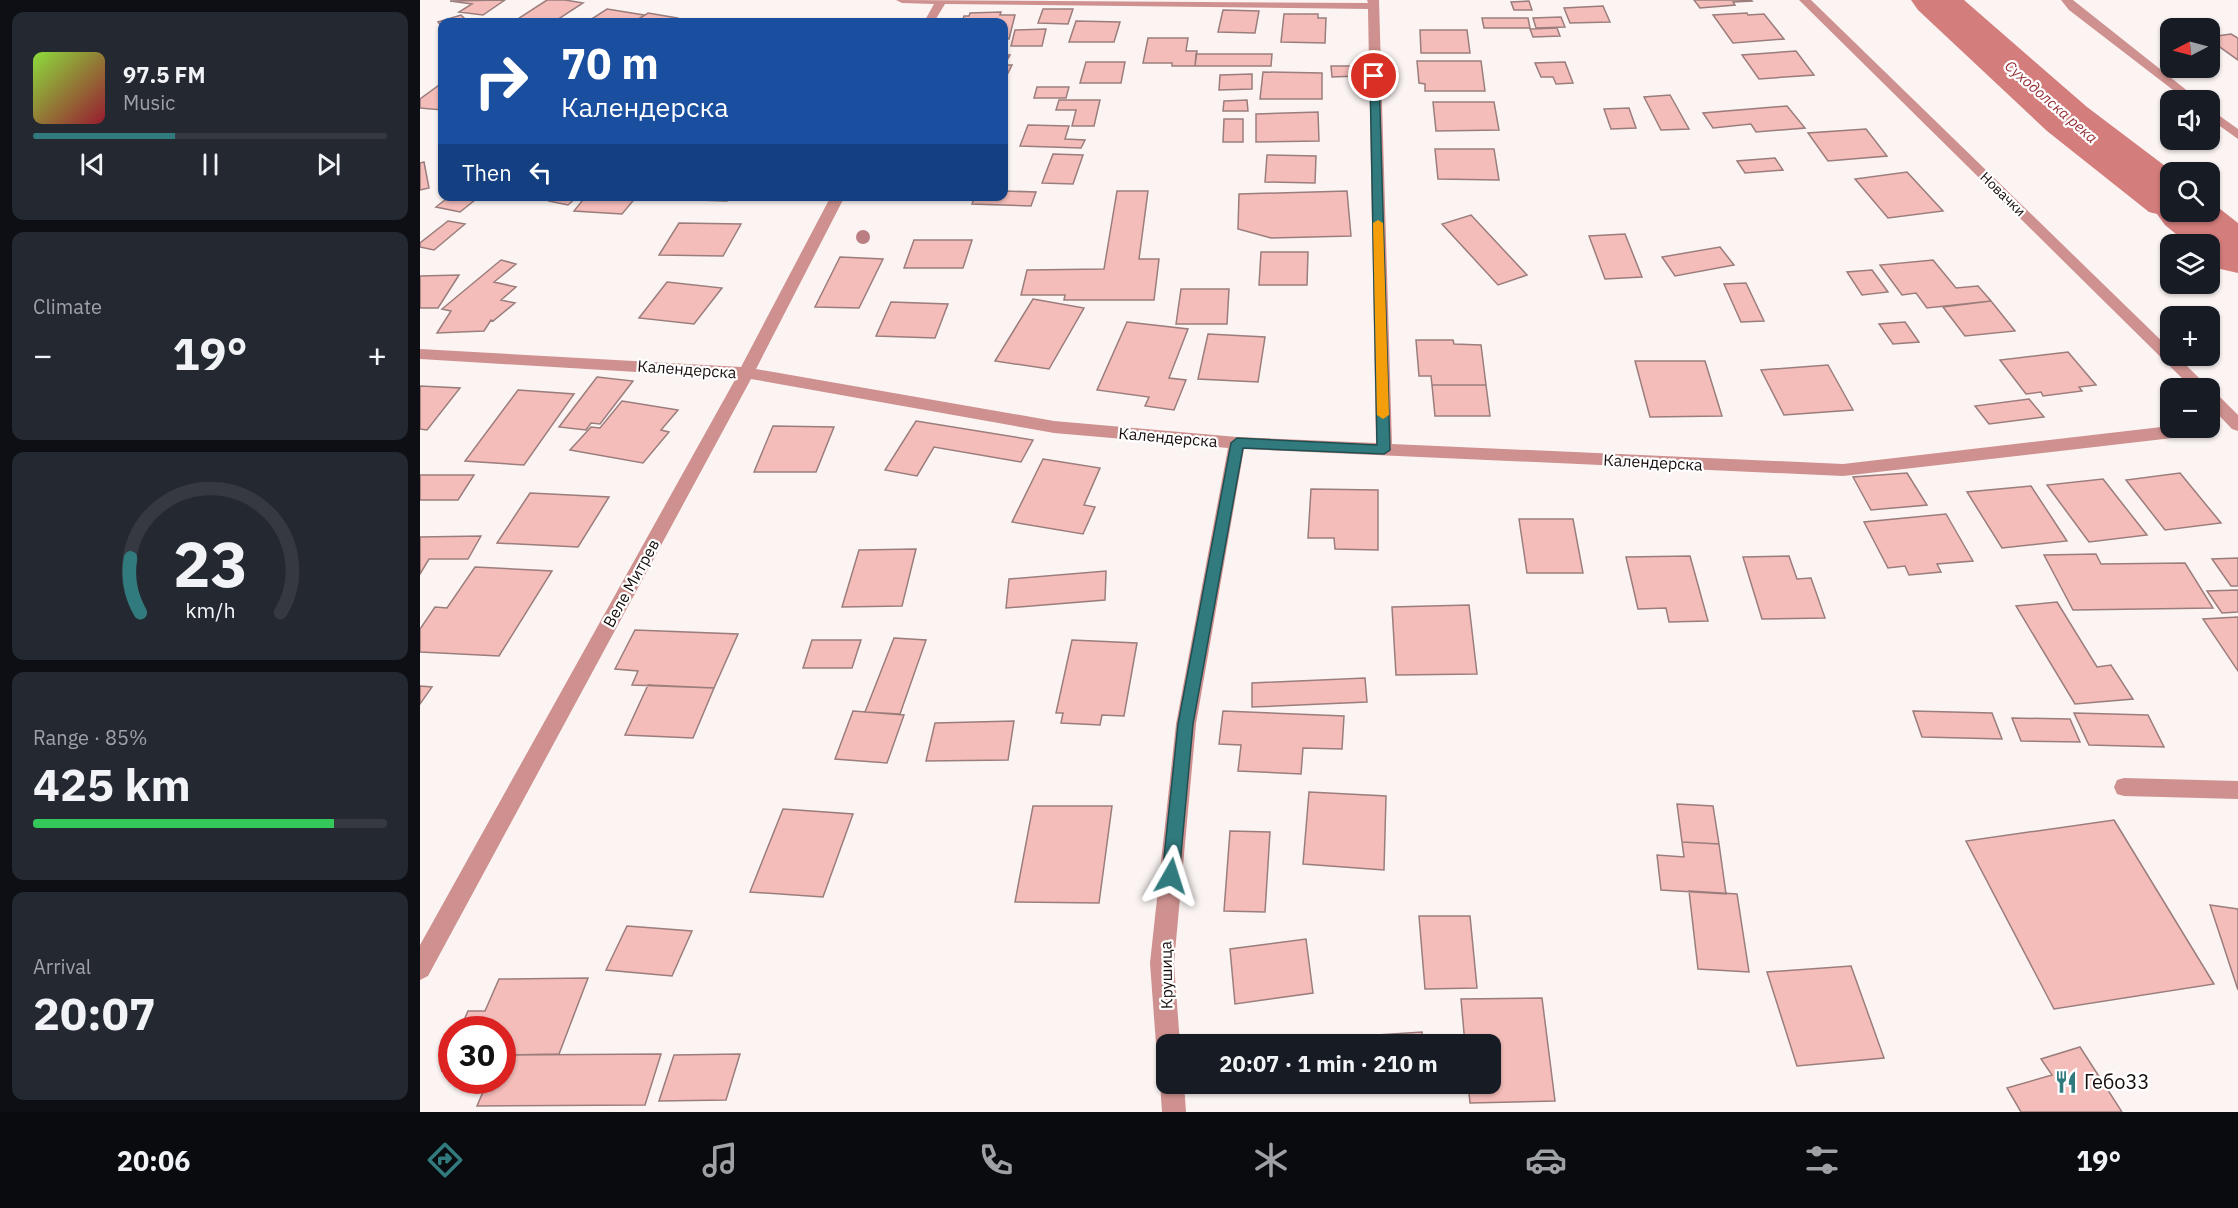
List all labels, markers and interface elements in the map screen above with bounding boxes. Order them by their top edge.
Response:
north arrow [2160,18,2220,78]
map controls [2160,18,2220,438]
text: 70 m [561,36,659,91]
icon: right [462,42,540,120]
pin [1348,50,1399,101]
water label: Суходолска река [2001,56,2102,147]
icon: arrive [1357,59,1390,92]
text: 97.5 FM [123,60,206,89]
text: Music [123,89,175,116]
text: Календерска [561,89,729,124]
button: sound [2160,90,2220,150]
icon: previous [76,148,109,181]
icon: pause [194,148,227,181]
icon: next [312,148,345,181]
icon: left [524,156,557,189]
text: Then [462,158,512,187]
button: search [2160,162,2220,222]
street label: Новачки [1977,168,2029,220]
button: layers [2160,234,2220,294]
text: Climate [33,293,102,320]
button: + [2160,306,2220,366]
text: 19° [172,324,248,382]
text: − [33,333,53,376]
text: + [367,333,387,376]
street label: Календерска [637,356,738,382]
button: − [2160,378,2220,438]
street label: Календерска [1118,423,1219,451]
street label: Календерска [1603,449,1704,475]
text: 23 [173,523,247,604]
street label: Веле Митрев [599,535,663,631]
text: km/h [185,596,235,624]
text: Range · 85% [33,724,148,751]
text: 425 km [33,755,191,813]
position arrow [1139,844,1203,908]
street label: Крушица [1155,940,1177,1009]
text: Arrival [33,953,91,980]
text: 20:07 [33,984,156,1042]
speed limit sign: 30 [438,1016,516,1094]
text: 20:07 · 1 min · 210 m [1219,1049,1438,1078]
place label: Гебо33 [2084,1068,2150,1095]
restaurant icon: Гебо33 [2053,1069,2079,1095]
icon: directions [424,1139,466,1181]
icon: music [699,1139,741,1181]
icon: phone [975,1139,1017,1181]
icon: climate [1250,1139,1292,1181]
icon: car [1525,1139,1567,1181]
icon: filters [1801,1139,1843,1181]
text: 20:06 [117,1143,190,1178]
text: 19° [2076,1143,2121,1178]

